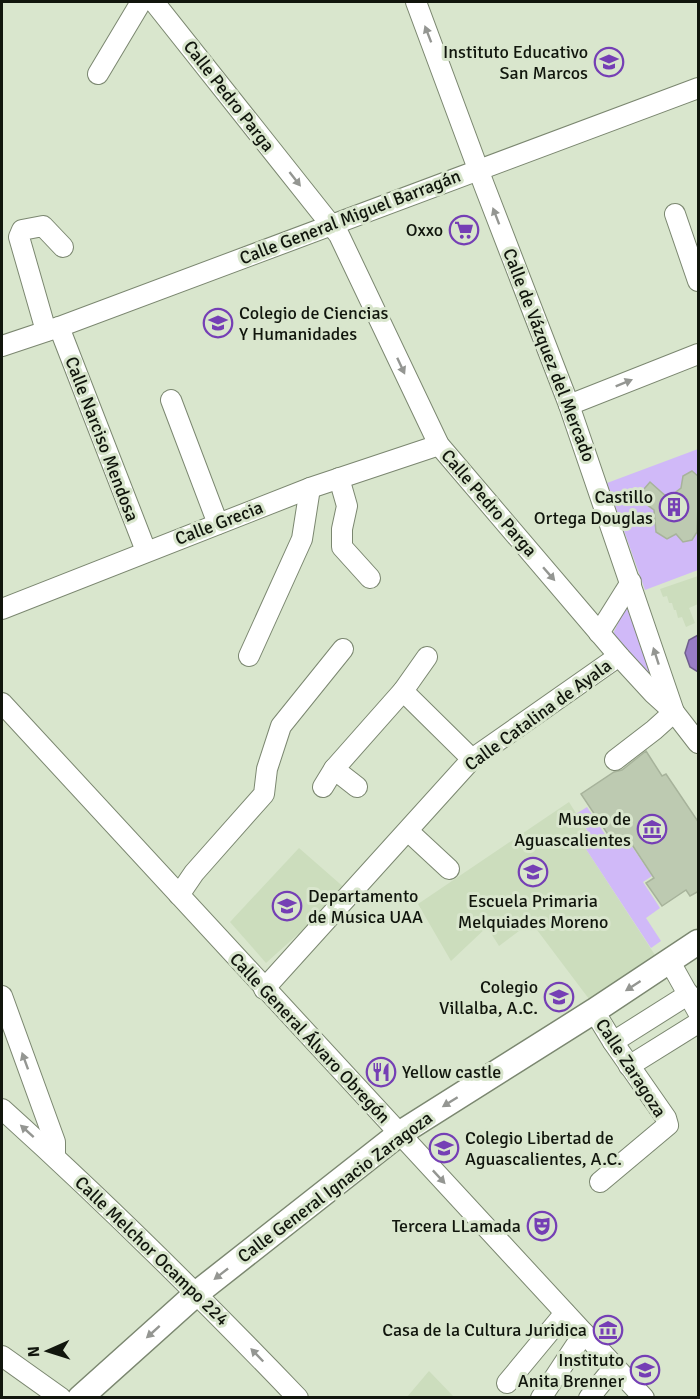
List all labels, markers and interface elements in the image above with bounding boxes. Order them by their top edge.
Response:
one-way arrow [423,24,433,42]
street label: Calle Pedro Parga [179,36,279,156]
place label: Instituto Educativo San Marcos [443,41,588,84]
school or university icon: Instituto Educativo San Marcos [593,46,625,78]
street label: Calle General Miguel Barragán [236,165,464,269]
one-way arrow [288,171,301,187]
one-way arrow [491,207,501,225]
supermarket icon: Oxxo [448,214,480,246]
place label: Oxxo [406,219,443,241]
street label: Calle de Vázquez del Mercado [498,245,600,465]
place label: Colegio de Ciencias Y Humanidades [239,302,389,345]
school or university icon: Colegio de Ciencias Y Humanidades [202,307,234,339]
street label: Calle Narciso Mendosa [60,354,144,524]
one-way arrow [397,357,406,374]
one-way arrow [615,378,633,388]
street label: Calle Pedro Parga [436,445,542,561]
place label: Castillo Ortega Douglas [534,486,653,529]
building icon: Castillo Ortega Douglas [658,491,690,523]
street label: Calle Grecia [172,496,266,550]
one-way arrow [543,566,556,582]
one-way arrow [651,647,660,665]
street label: Calle Catalina de Ayala [460,654,616,776]
place label: Museo de Aguascalientes [514,808,631,851]
museum icon: Museo de Aguascalientes [636,813,668,845]
school or university icon: Escuela Primaria Melquiades Moreno [517,856,549,888]
place label: Departamento de Musica UAA [308,885,423,928]
school or university icon: Departamento de Musica UAA [271,890,303,922]
place label: Escuela Primaria Melquiades Moreno [458,890,608,933]
street label: Calle General Álvaro Obregón [225,948,395,1128]
place label: Colegio Villalba, A.C. [439,976,538,1019]
one-way arrow [625,980,641,992]
school or university icon: Colegio Villalba, A.C. [543,981,575,1013]
street label: Calle Zaragoza [591,1014,671,1122]
one-way arrow [20,1052,30,1070]
restaurant icon: Yellow castle [365,1056,397,1088]
place label: Yellow castle [402,1061,501,1083]
one-way arrow [443,1096,459,1108]
street label: Calle General Ignacio Zaragoza [233,1107,437,1267]
one-way arrow [19,1125,35,1138]
place label: Colegio Libertad de Aguascalientes, A.C. [465,1127,622,1170]
school or university icon: Colegio Libertad de Aguascalientes, A.C. [428,1132,460,1164]
one-way arrow [432,1170,446,1185]
street label: Calle Melchor Ocampo 224 [70,1172,234,1331]
theatre icon: Tercera LLamada [526,1210,558,1242]
place label: Tercera LLamada [392,1215,521,1237]
one-way arrow [213,1268,229,1281]
museum icon: Casa de la Cultura Juridica [592,1314,624,1346]
place label: Casa de la Cultura Juridica [382,1319,587,1341]
north arrow [18,1321,78,1381]
one-way arrow [146,1325,161,1338]
text: N [24,1346,44,1358]
one-way arrow [250,1348,264,1363]
place label: Instituto Anita Brenner [518,1349,624,1392]
school or university icon: Instituto Anita Brenner [629,1354,661,1386]

